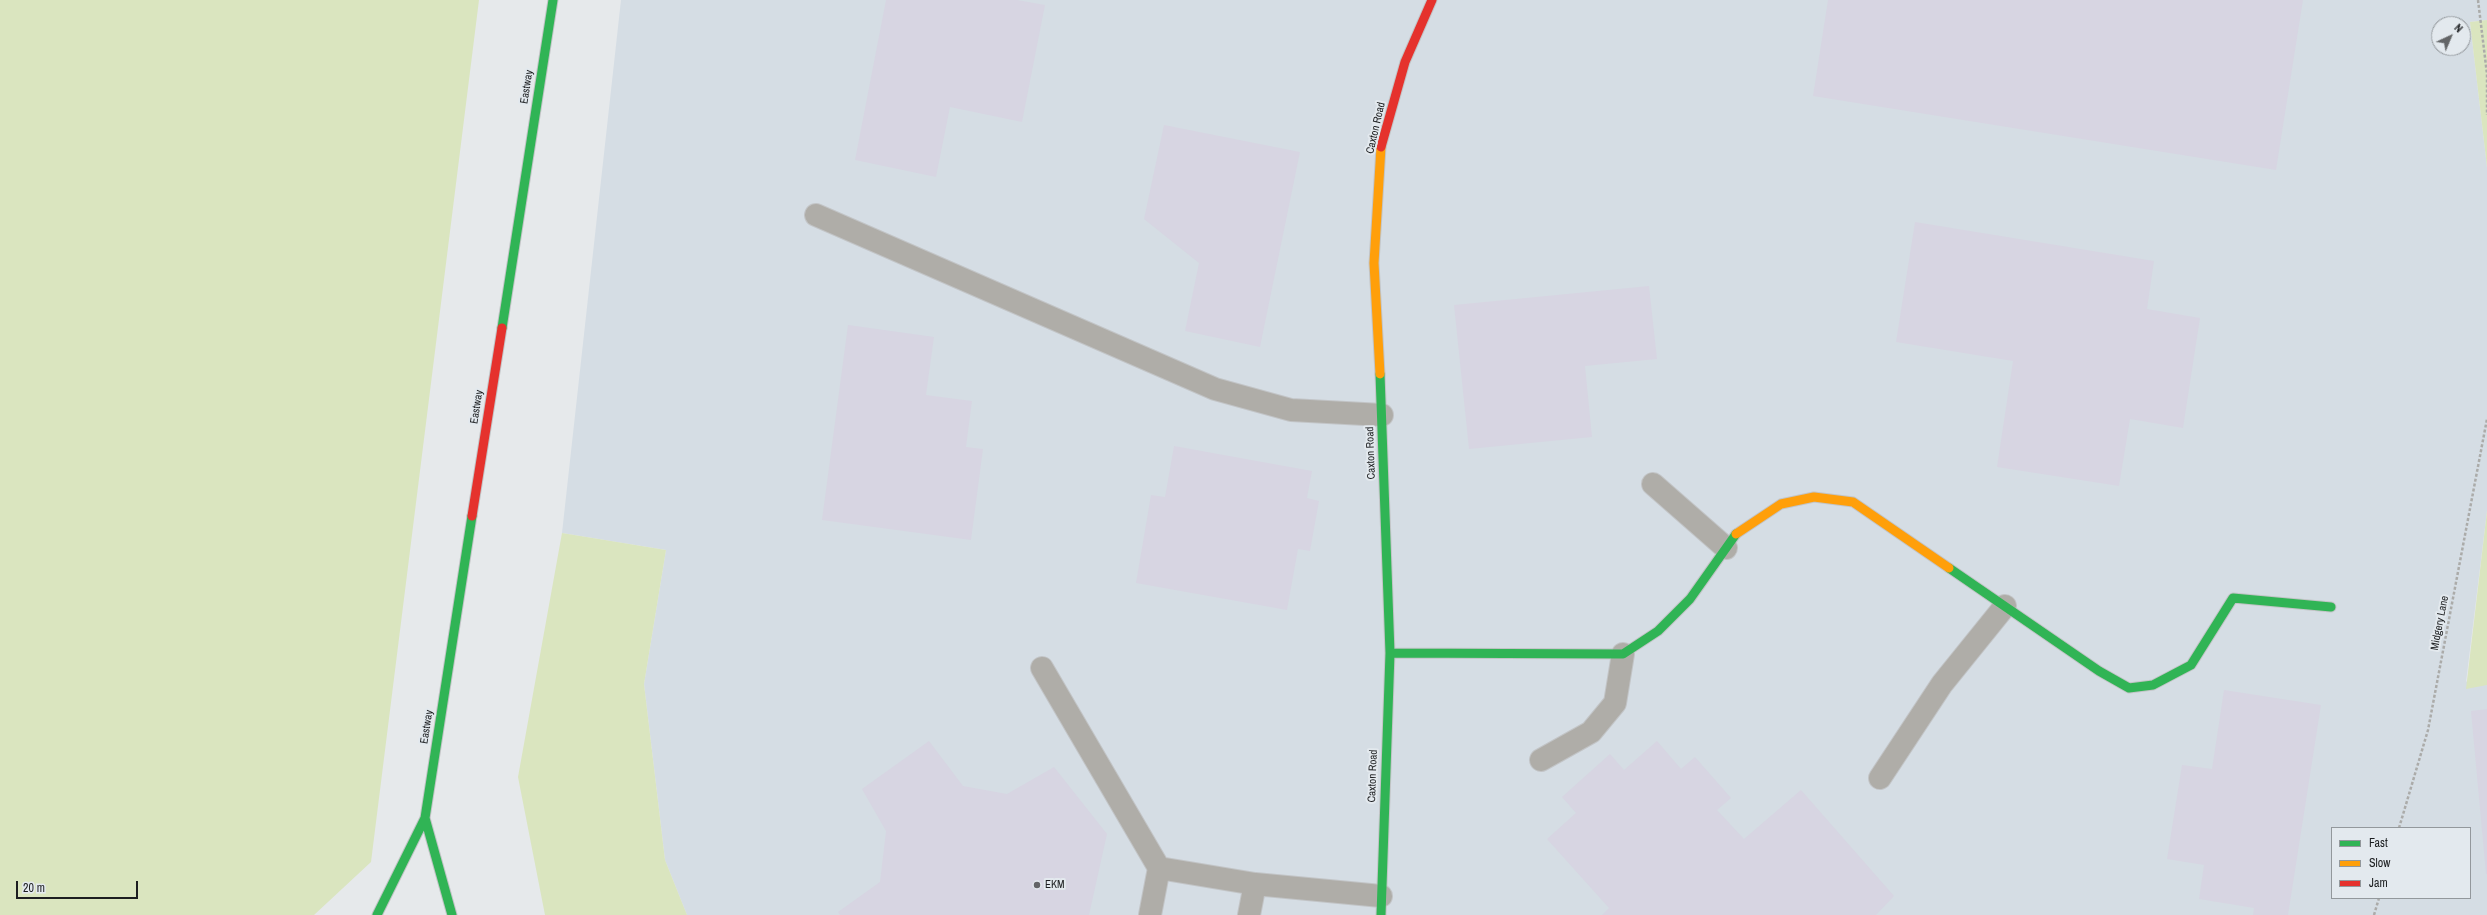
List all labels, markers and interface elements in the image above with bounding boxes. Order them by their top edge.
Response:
north arrow [2431,16,2471,56]
text: N [2451,21,2466,35]
street label: Eastway [518,69,536,105]
street label: Caxton Road [1364,101,1388,155]
street label: Eastway [468,389,486,425]
street label: Caxton Road [1363,426,1379,480]
street label: Midgery Lane [2428,595,2452,651]
street label: Eastway [418,709,436,745]
street label: Caxton Road [1365,749,1381,803]
legend [2331,827,2471,899]
text: Fast [2369,835,2388,851]
text: Slow [2369,855,2390,871]
scale bar [18,873,140,899]
text: Jam [2369,875,2388,891]
place label: EKM [1045,878,1065,892]
text: 20 m [23,880,45,896]
marker: EKM [1032,880,1042,890]

